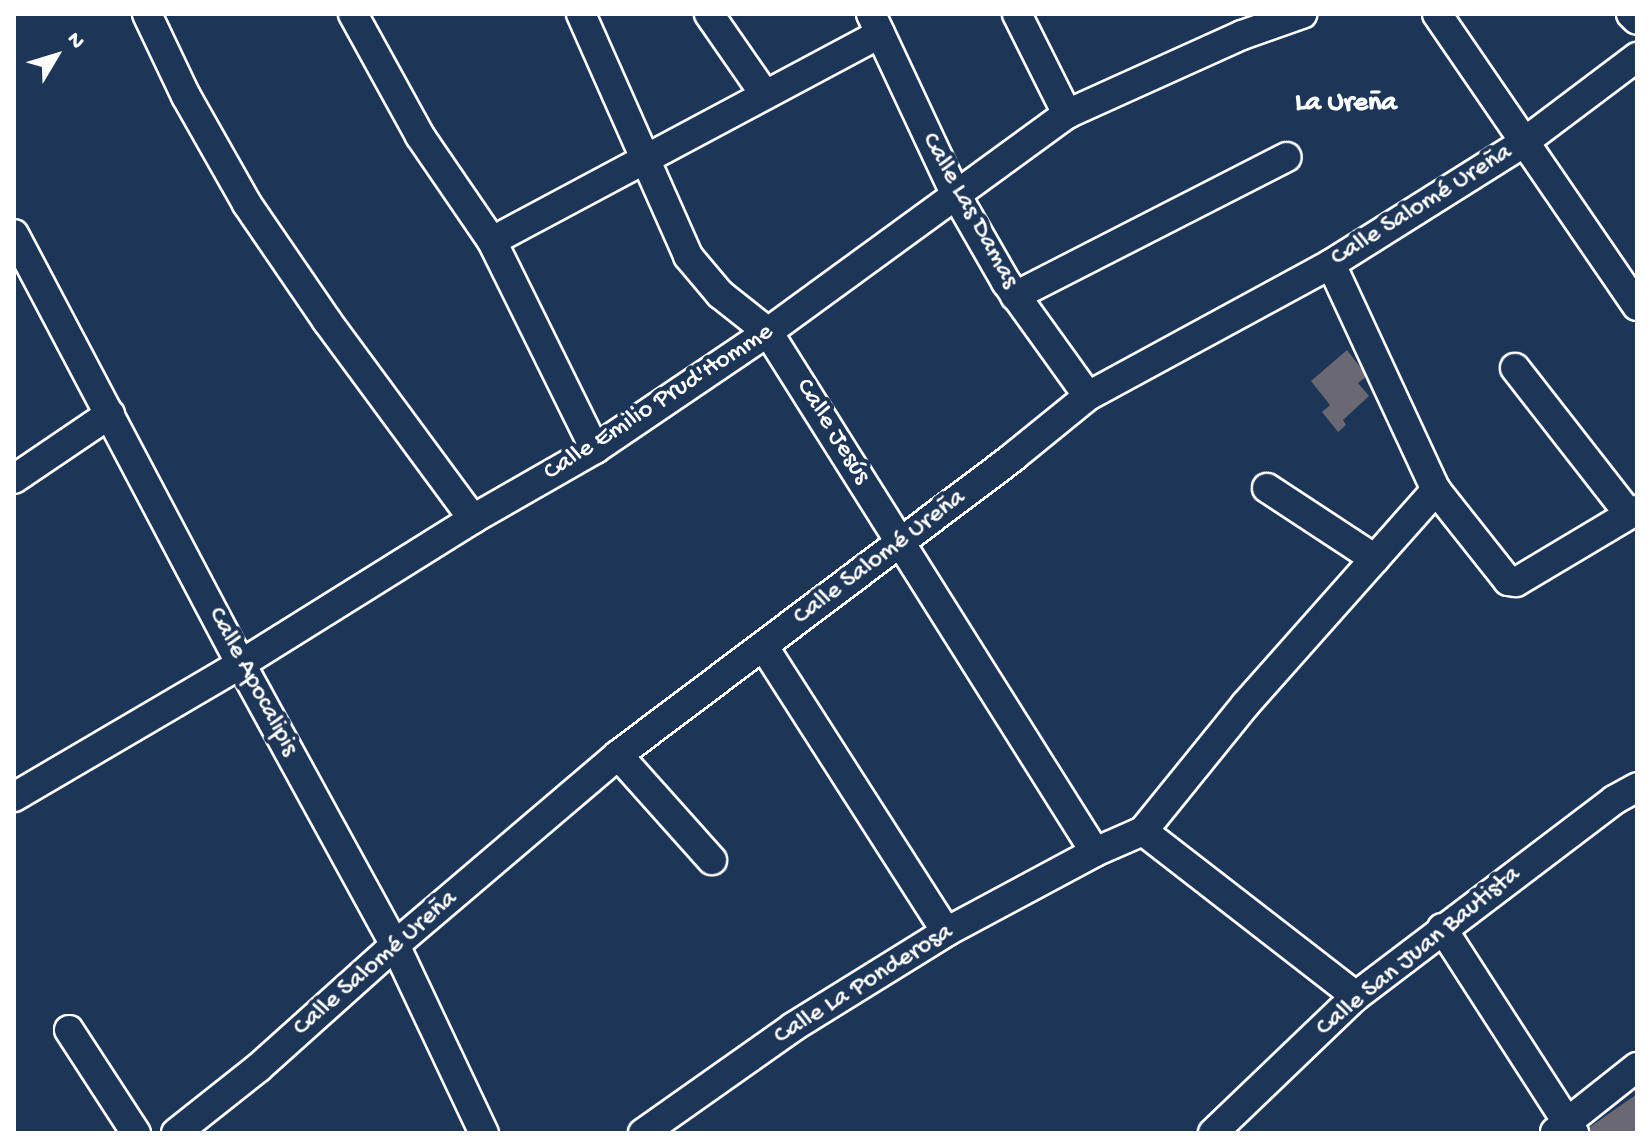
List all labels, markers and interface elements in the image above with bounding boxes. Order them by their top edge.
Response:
north arrow [16,16,96,96]
text: N [60,28,90,55]
district label: La Ureña [1295,87,1397,121]
street label: Calle Las Damas [913,128,1025,294]
street label: Calle Salomé Ureña [1326,138,1518,274]
street label: Calle Emilio Prud'Homme [538,317,780,489]
street label: Calle Jesús [787,374,877,490]
street label: Calle Salomé Ureña [788,483,972,633]
street label: Calle Apocalipis [200,602,304,762]
street label: Calle San Juan Bautista [1310,860,1528,1044]
street label: Calle Salomé Ureña [287,884,465,1044]
street label: Calle La Ponderosa [769,917,959,1053]

